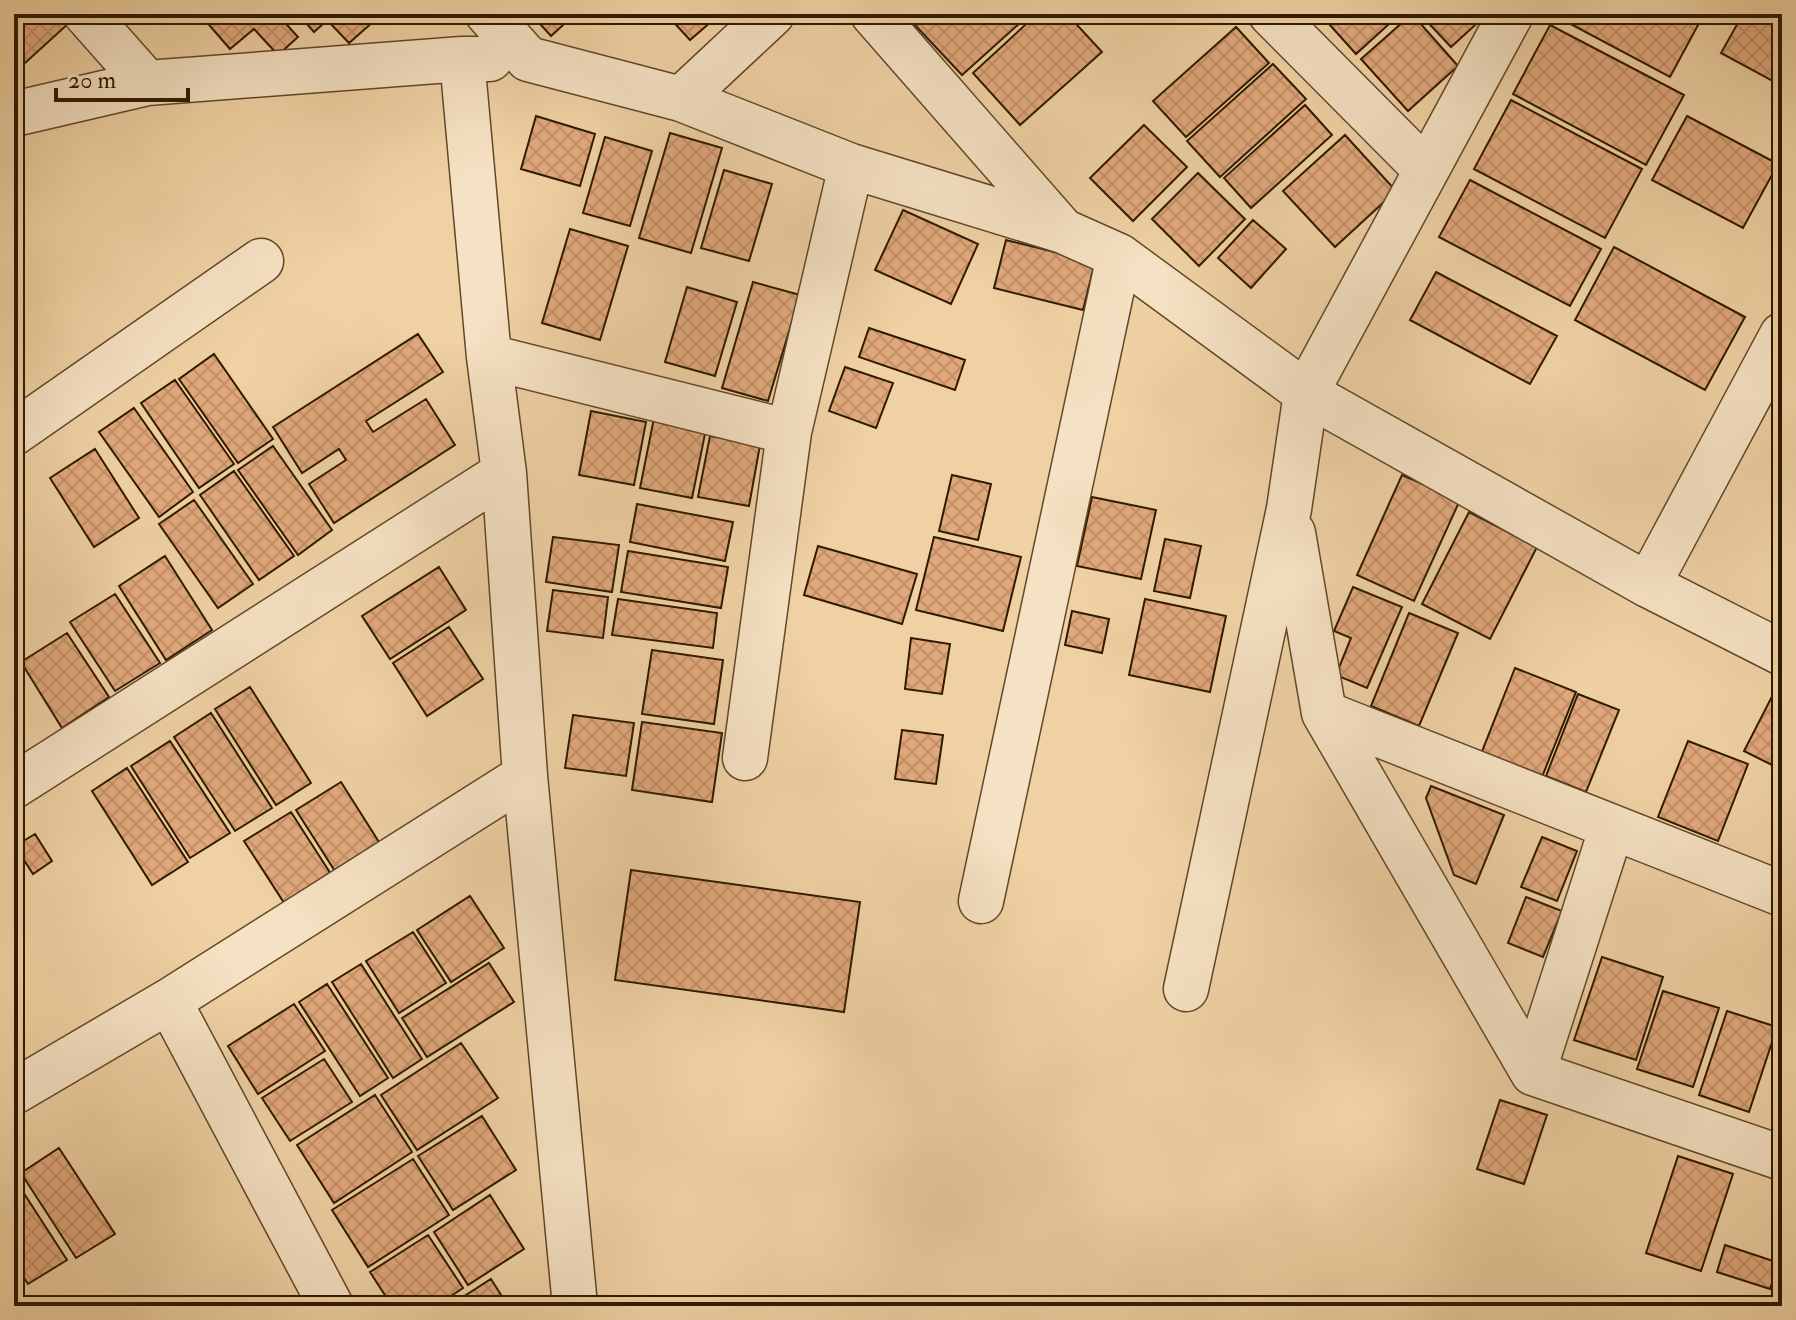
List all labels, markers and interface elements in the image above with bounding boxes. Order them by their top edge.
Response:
scale bar [56,52,188,102]
text: 20 m [68,65,117,96]

